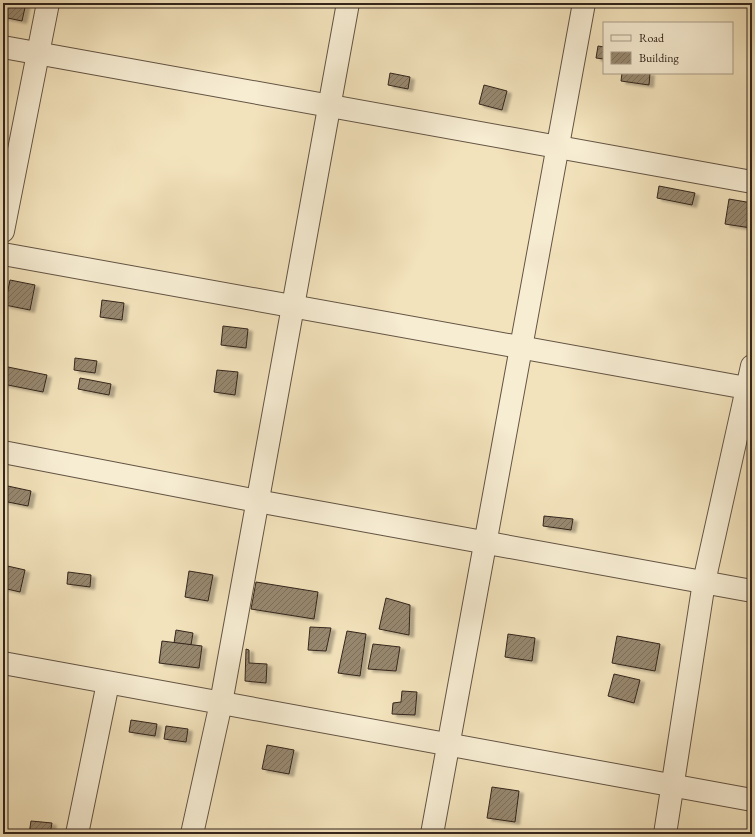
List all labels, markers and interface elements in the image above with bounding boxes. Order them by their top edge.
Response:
legend [603,22,733,74]
text: Road [639,30,665,46]
text: Building [639,50,680,66]

